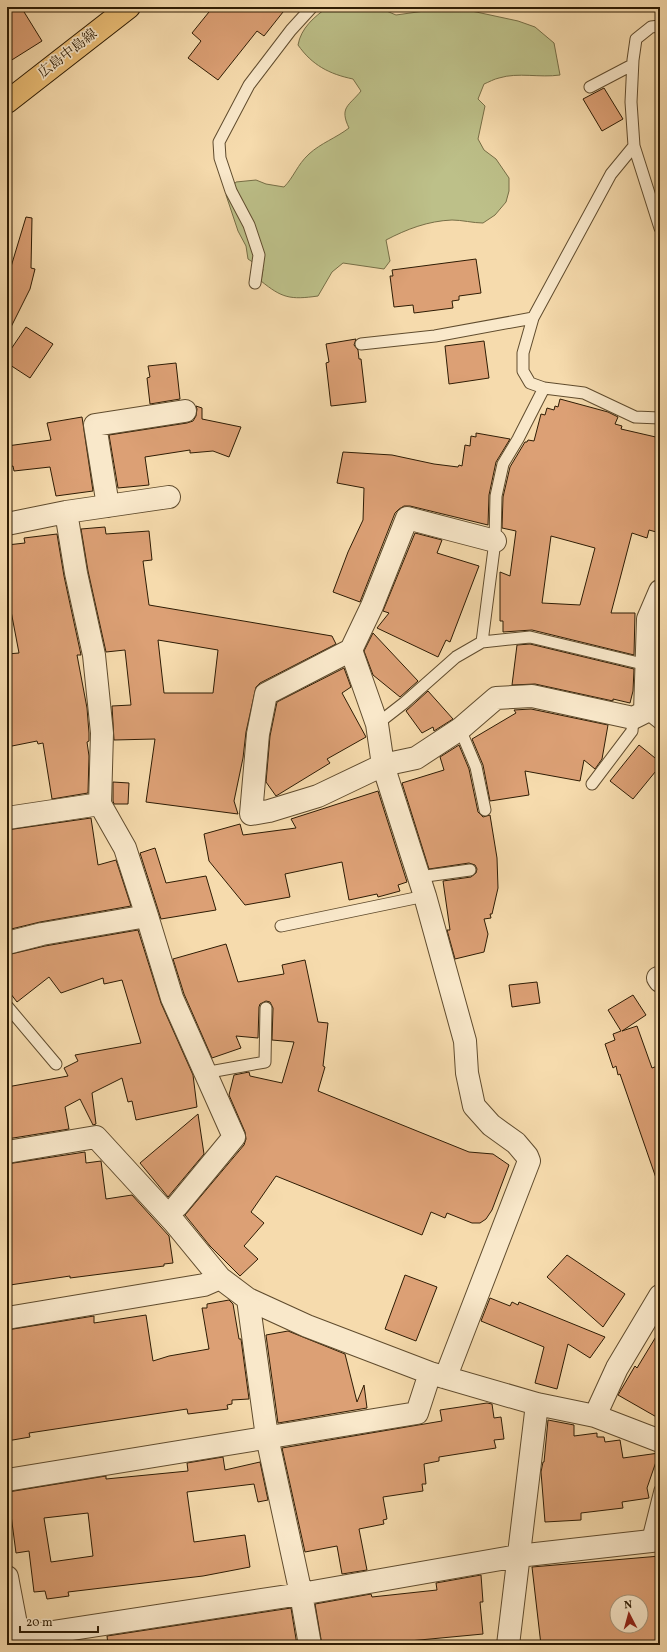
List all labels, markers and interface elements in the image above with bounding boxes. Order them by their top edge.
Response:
street label: 広島中島線 [35,25,101,83]
north arrow [609,1594,649,1634]
text: N [623,1598,633,1613]
scale bar [20,1608,98,1634]
text: 20 m [26,1615,53,1631]

